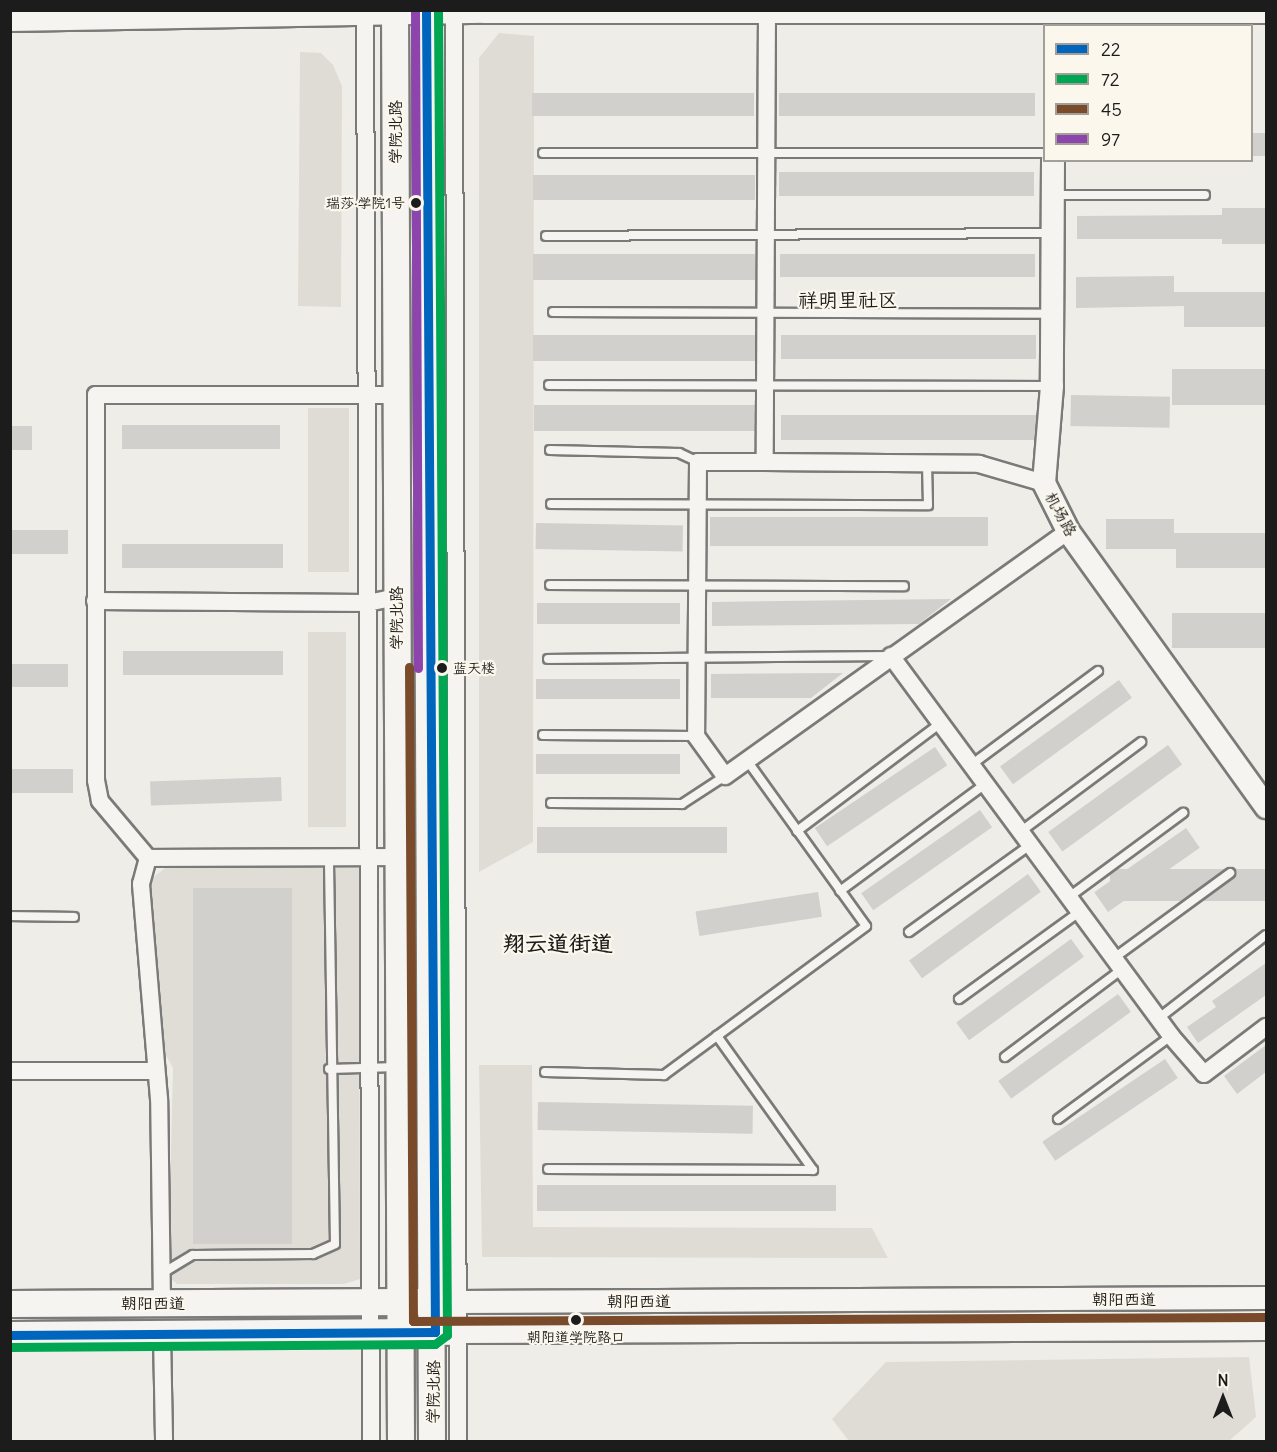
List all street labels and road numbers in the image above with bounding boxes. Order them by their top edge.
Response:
street label: 学院北路 [385,100,405,164]
street label: 机场路 [1041,488,1081,540]
street label: 学院北路 [386,586,406,650]
street label: 朝阳西道 [1092,1289,1156,1309]
street label: 朝阳西道 [607,1291,671,1311]
street label: 朝阳西道 [121,1293,185,1313]
street label: 学院北路 [423,1360,443,1424]

